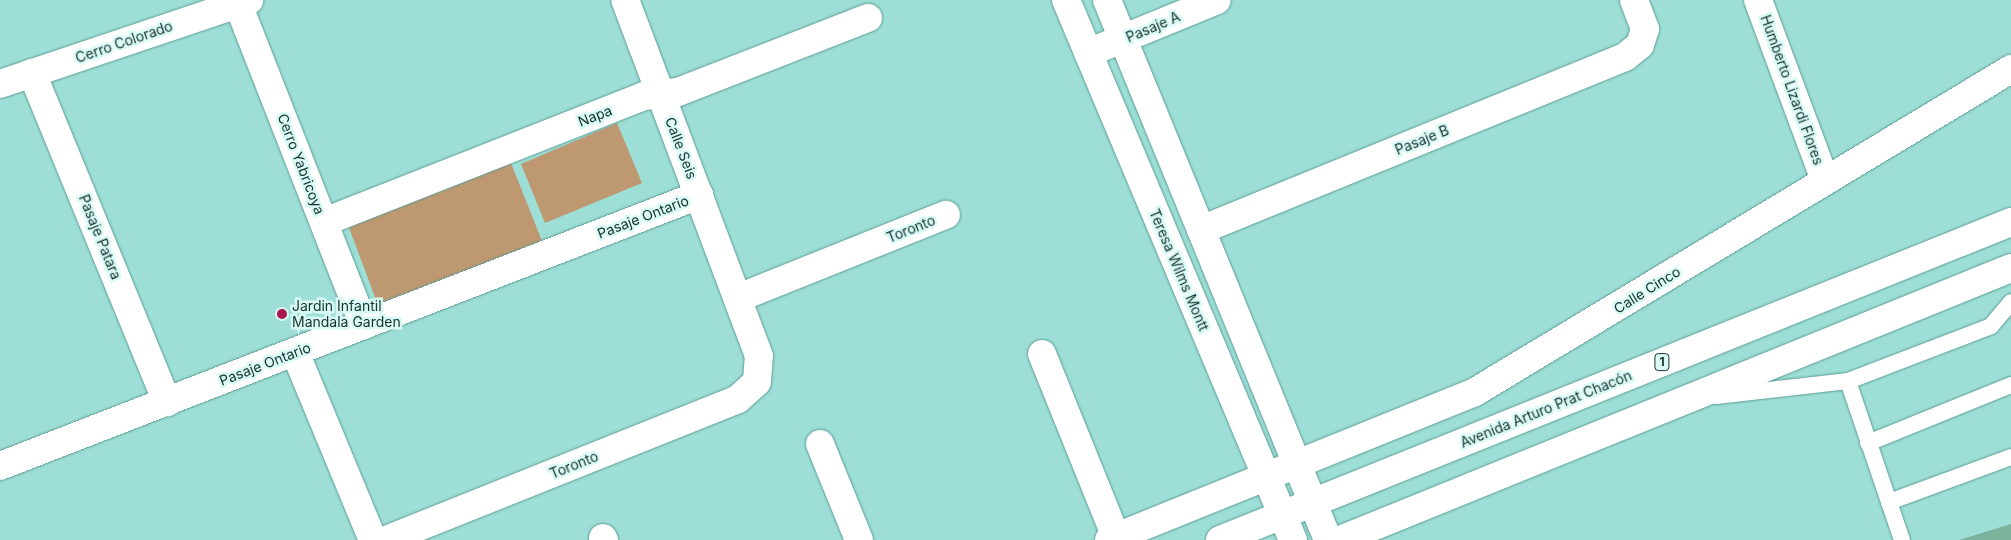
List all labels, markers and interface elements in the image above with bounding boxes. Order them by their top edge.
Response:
street label: Pasaje A [1123,8,1183,46]
street label: Humberto Lizardi Flores [1757,13,1827,167]
street label: Cerro Colorado [73,17,175,67]
street label: Napa [576,102,614,130]
street label: Cerro Yabricoya [274,111,328,217]
street label: Calle Seis [662,115,700,181]
street label: Pasaje B [1393,122,1451,158]
street label: Pasaje Patara [75,192,125,282]
street label: Pasaje Ontario [595,192,691,242]
street label: Teresa Wilms Montt [1146,207,1212,333]
street label: Toronto [884,212,938,246]
street label: Calle Cinco [1611,263,1683,317]
place label: Jardin Infantil Mandala Garden [292,298,401,331]
marker: Jardin Infantil Mandala Garden [276,308,288,320]
street label: Pasaje Ontario [217,339,313,389]
road number: 1 [1653,352,1671,372]
street label: Avenida Arturo Prat Chacón [1458,367,1634,451]
street label: Toronto [547,448,601,482]

